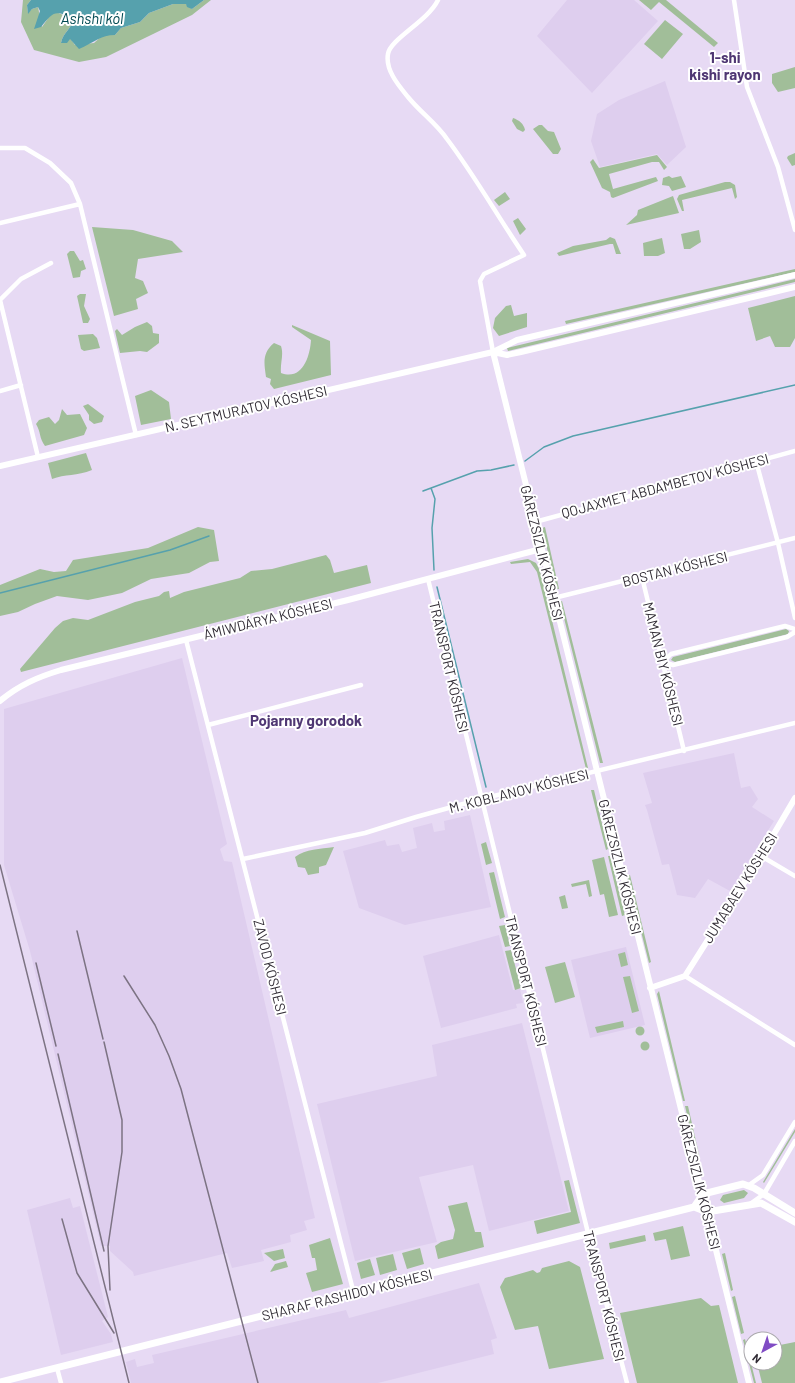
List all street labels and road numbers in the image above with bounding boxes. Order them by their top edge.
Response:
street label: N. SEYTMURATOV KÓSHESI [163,382,329,435]
street label: QOJAXMET ABDAMBETOV KÓSHESI [559,450,770,521]
street label: GÁREZSIZLIK KÓSHESI [517,483,568,622]
street label: BOSTAN KÓSHESI [620,547,729,590]
street label: ÁMIWDÁRYA KÓSHESI [202,594,334,643]
street label: TRANSPORT KÓSHESI [426,600,473,734]
street label: MAMAN BIY KÓSHESI [640,600,687,728]
street label: M. KOBLANOV KÓSHESI [447,765,591,816]
street label: GÁREZSIZLIK KÓSHESI [595,797,646,936]
street label: JUMABAEV KÓSHESI [699,829,780,946]
street label: TRANSPORT KÓSHESI [502,914,551,1048]
street label: ZAVOD KÓSHESI [250,917,291,1017]
street label: GÁREZSIZLIK KÓSHESI [674,1112,725,1251]
street label: TRANSPORT KÓSHESI [580,1229,629,1363]
street label: SHARAF RASHIDOV KÓSHESI [260,1265,434,1324]

